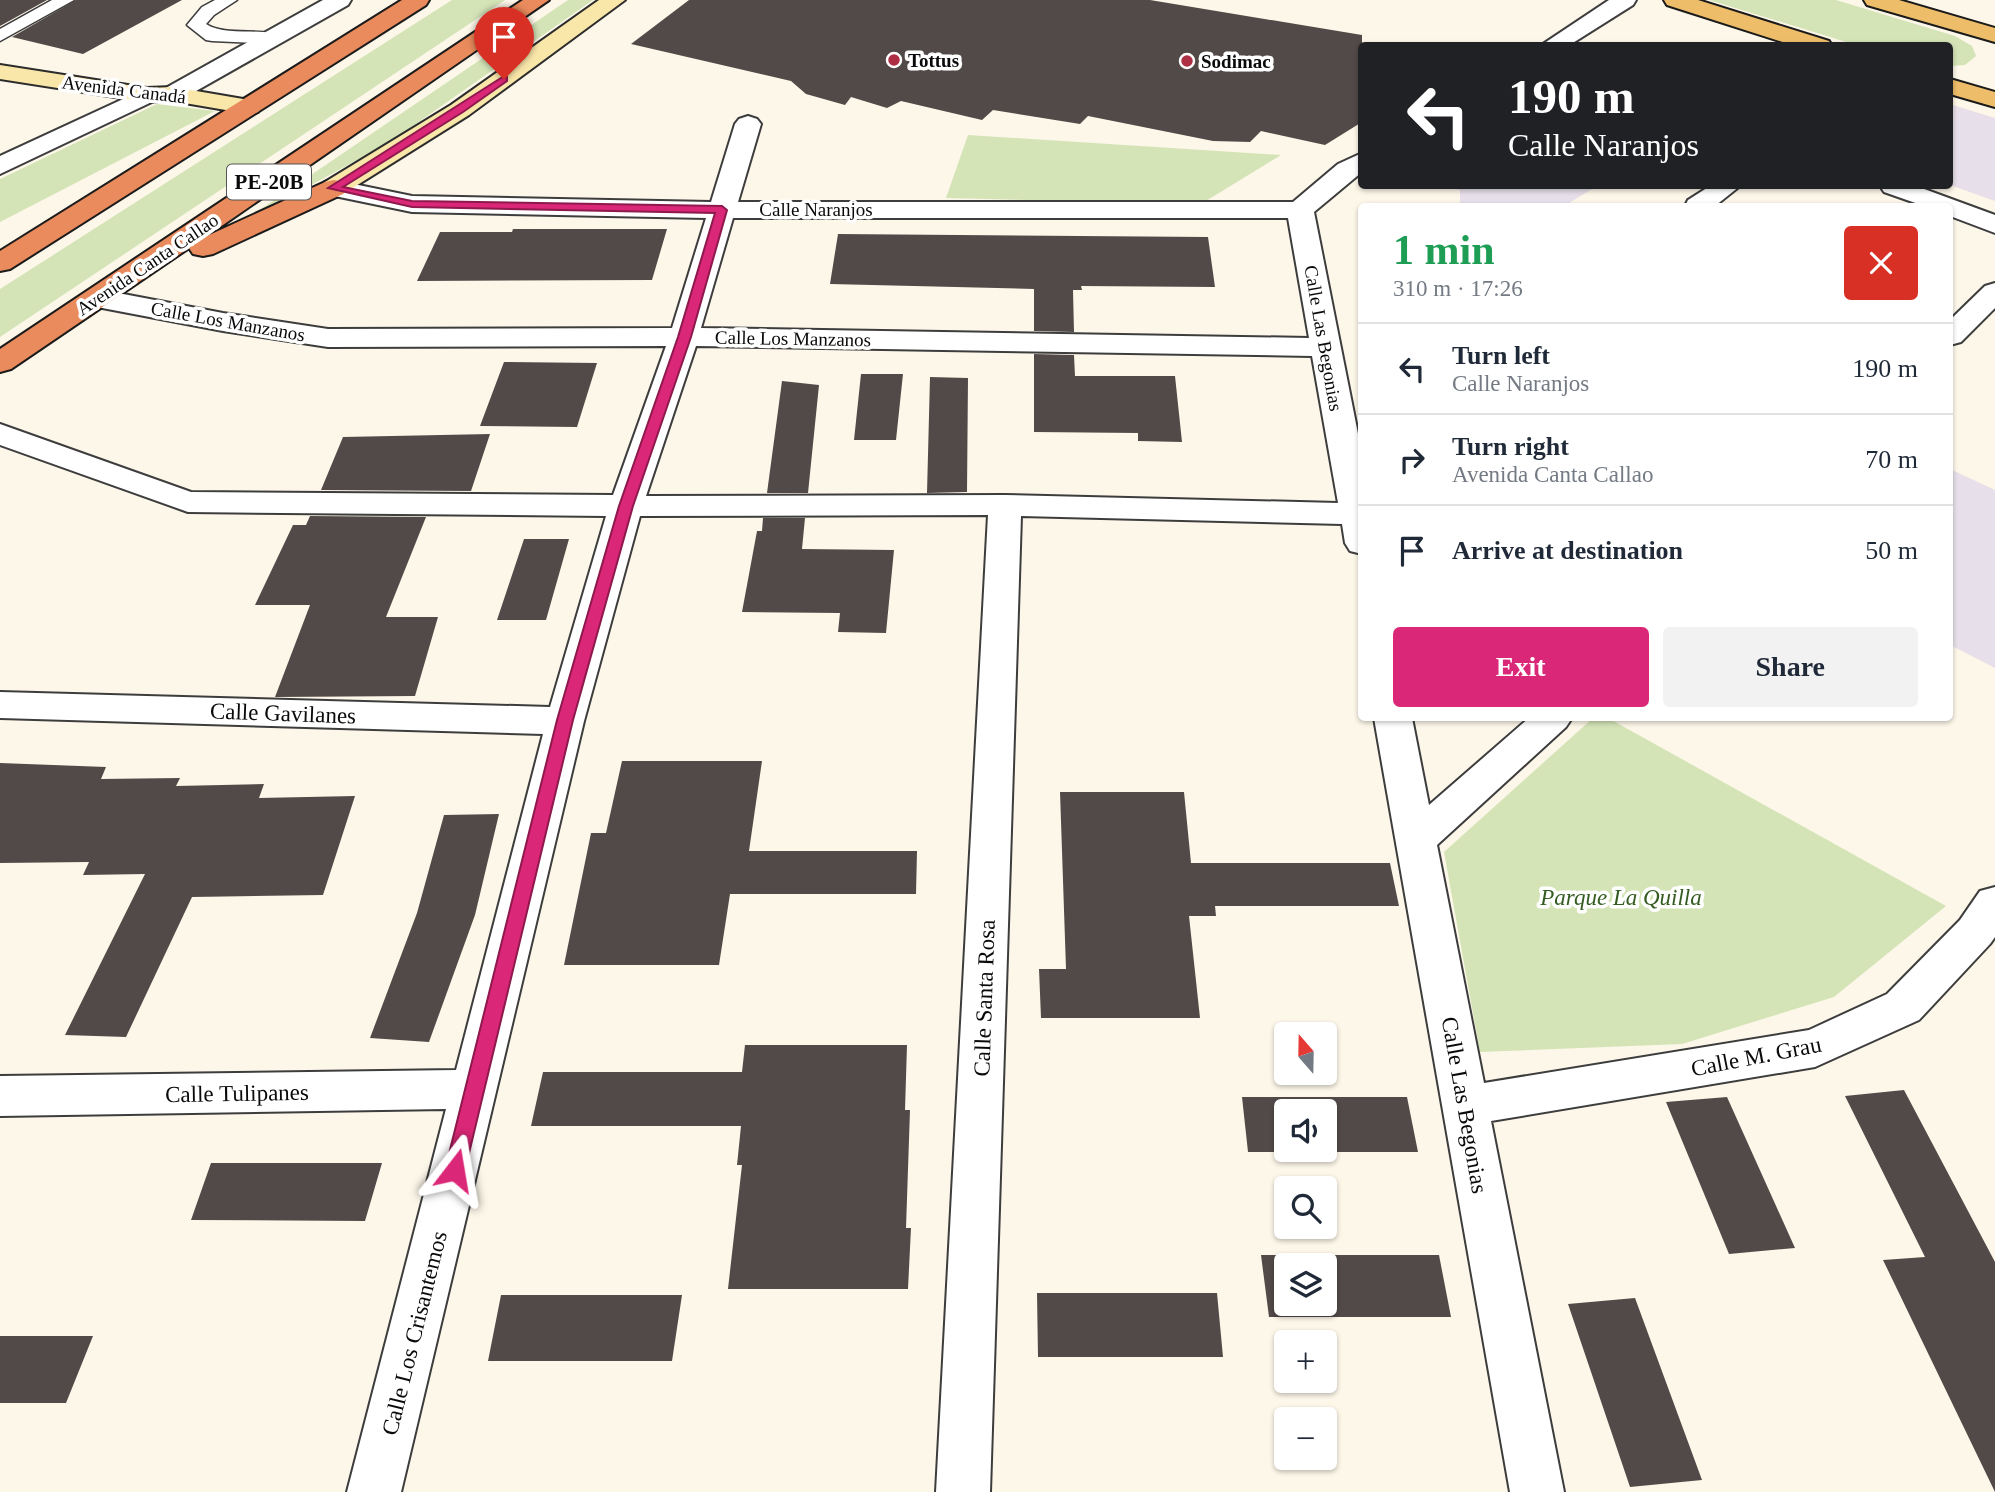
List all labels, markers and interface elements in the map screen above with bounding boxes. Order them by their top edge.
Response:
pin [474,7,534,79]
icon: arrive [485,18,523,56]
place label: Tottus [908,50,959,71]
place label: Sodimac [1201,51,1271,72]
marker: Tottus [886,52,902,68]
marker: Sodimac [1179,53,1195,69]
text: 190 m [1508,69,1635,124]
icon: left [1393,70,1484,161]
street label: Avenida Canadá [61,71,188,108]
text: Calle Naranjos [1508,127,1699,163]
road number: PE-20B [227,164,311,200]
street label: Calle Naranjos [759,199,873,220]
street label: Avenida Canta Callao [72,209,222,320]
button: close [1844,226,1918,300]
text: 1 min [1393,227,1495,273]
street label: Calle Las Begonias [1300,264,1347,413]
text: 310 m · 17:26 [1393,276,1523,301]
street label: Calle Los Manzanos [149,298,307,345]
street label: Calle Los Manzanos [715,327,871,350]
text: Turn left [1452,341,1550,370]
icon: left [1393,350,1431,388]
text: 190 m [1852,354,1918,383]
text: Calle Naranjos [1452,371,1589,396]
text: Turn right [1452,432,1569,461]
icon: right [1393,441,1431,479]
text: 70 m [1865,445,1918,474]
text: Avenida Canta Callao [1452,462,1653,487]
icon: arrive [1393,532,1431,570]
text: Arrive at destination [1452,536,1683,565]
text: 50 m [1865,536,1918,565]
button: Exit [1393,627,1649,707]
button: Share [1663,627,1918,707]
street label: Calle Gavilanes [209,698,357,729]
park label: Parque La Quilla [1539,885,1702,910]
street label: Calle Santa Rosa [969,919,1000,1077]
street label: Calle Las Begonias [1437,1015,1492,1195]
north arrow [1274,1022,1337,1085]
map controls [1274,1022,1337,1470]
street label: Calle M. Grau [1689,1032,1824,1081]
street label: Calle Tulipanes [165,1080,309,1107]
button: sound [1274,1099,1337,1162]
position arrow [418,1133,492,1207]
button: search [1274,1176,1337,1239]
street label: Calle Los Crisantemos [377,1228,452,1438]
button: layers [1274,1253,1337,1316]
button: + [1274,1330,1337,1393]
button: − [1274,1407,1337,1470]

